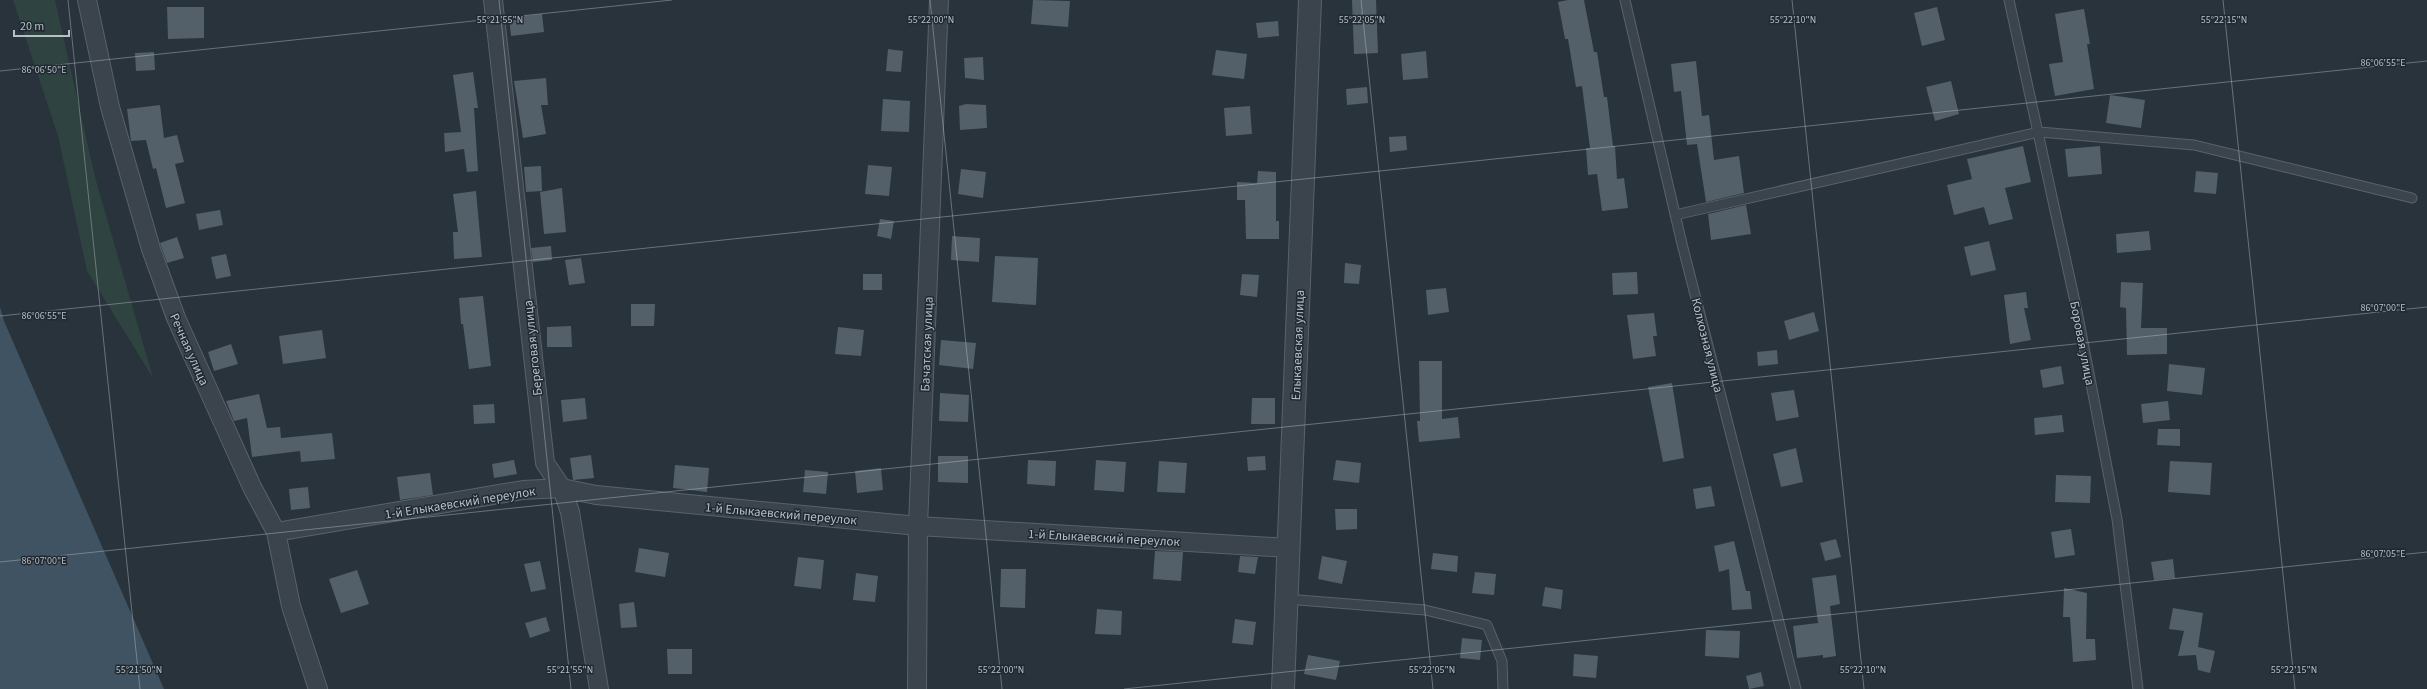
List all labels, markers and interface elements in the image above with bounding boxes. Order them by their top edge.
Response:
scale bar [14,12,69,38]
text: 55°21'55"N [477,13,523,27]
text: 55°22'00"N [908,13,954,27]
text: 55°22'05"N [1339,13,1385,27]
text: 55°22'10"N [1770,13,1816,27]
text: 55°22'15"N [2201,13,2247,27]
text: 20 m [20,18,44,35]
text: 86°06'55"E [2360,56,2406,70]
text: 86°06'50"E [21,63,67,77]
street label: Елыкаевская улица [1287,289,1309,401]
street label: Бачатская улица [916,296,938,392]
street label: Колхозная улица [1687,296,1727,394]
street label: Береговая улица [519,299,547,397]
street label: Боровая улица [2065,300,2099,387]
text: 86°07'00"E [2360,301,2406,315]
text: 86°06'55"E [21,309,67,323]
street label: Речная улица [165,310,213,388]
street label: 1-й Елыкаевский переулок [384,482,537,524]
street label: 1-й Елыкаевский переулок [704,498,858,530]
street label: 1-й Елыкаевский переулок [1027,525,1181,551]
text: 86°07'05"E [2360,547,2406,561]
text: 86°07'00"E [21,554,67,568]
text: 55°21'50"N [116,663,162,677]
text: 55°21'55"N [547,663,593,677]
text: 55°22'00"N [978,663,1024,677]
text: 55°22'05"N [1409,663,1455,677]
text: 55°22'10"N [1840,663,1886,677]
text: 55°22'15"N [2271,663,2317,677]

